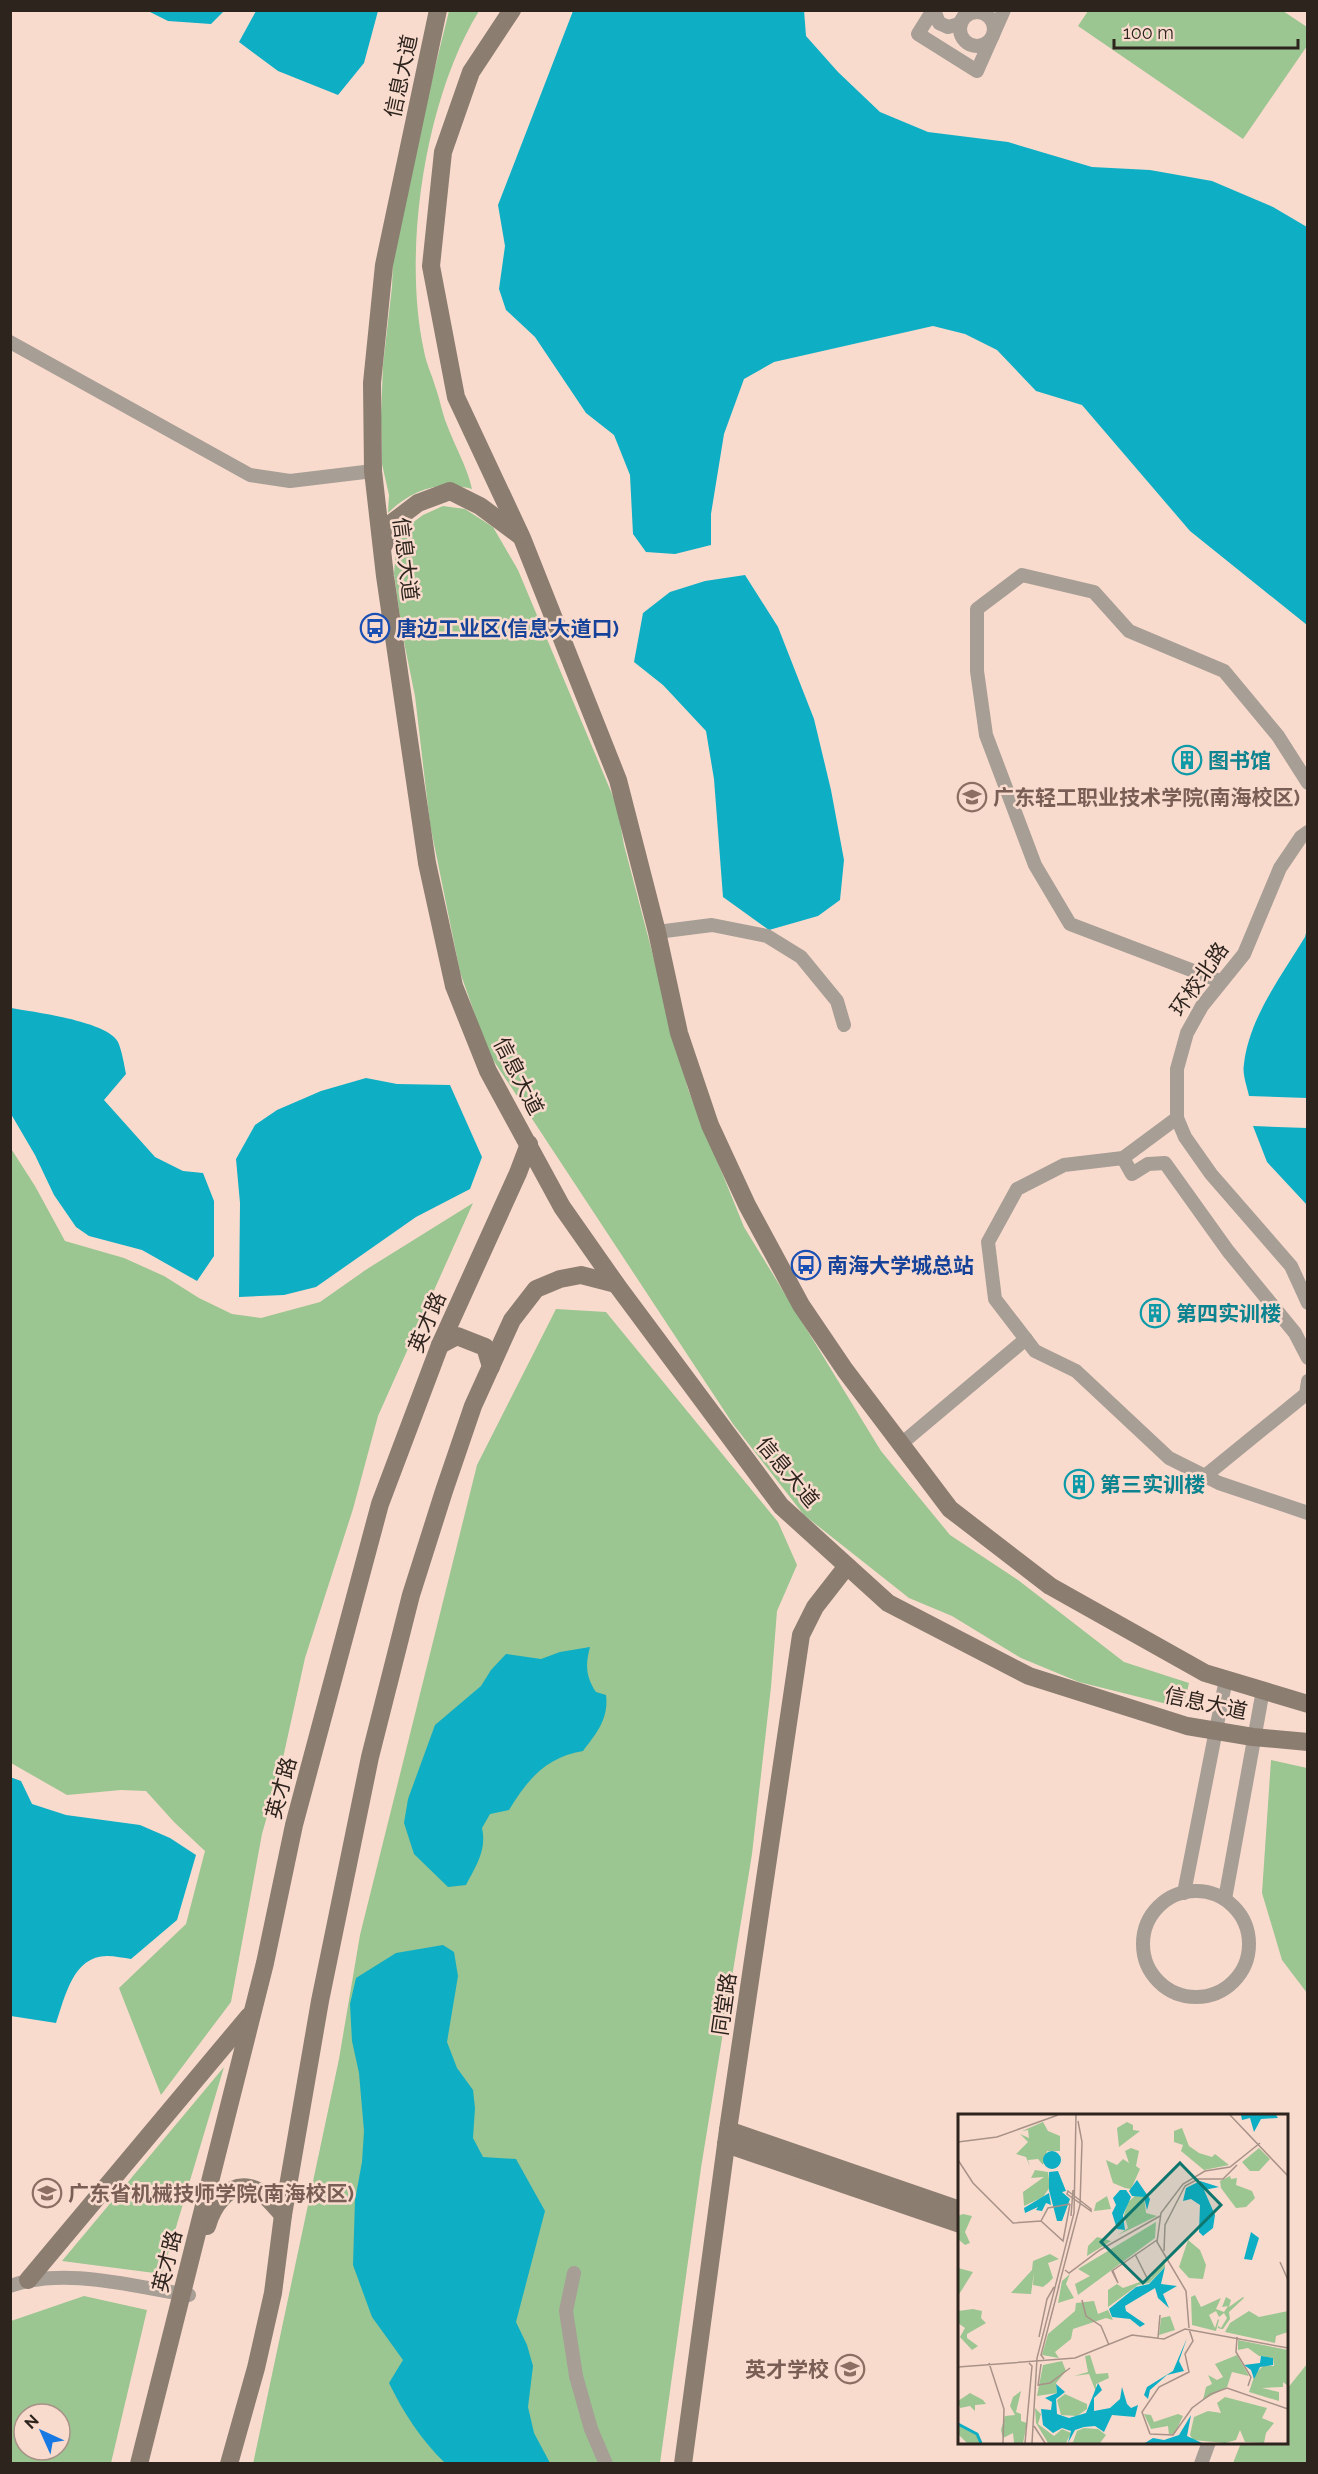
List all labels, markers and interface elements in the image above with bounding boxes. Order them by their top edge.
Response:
scale bar [1114,12,1298,50]
text: 100 m [1123,22,1174,43]
street label: 信息大道 [380,32,422,120]
street label: 信息大道 [388,516,424,602]
bus stop icon: 唐边工业区(信息大道口) [359,612,391,644]
place label: 唐边工业区(信息大道口) [396,616,619,641]
building icon: 图书馆 [1171,744,1203,776]
place label: 图书馆 [1208,748,1271,773]
school or university icon: 广东轻工职业技术学院(南海校区) [956,781,988,813]
place label: 广东轻工职业技术学院(南海校区) [993,785,1300,810]
street label: 环校北路 [1165,937,1233,1021]
street label: 信息大道 [489,1033,549,1119]
bus stop icon: 南海大学城总站 [790,1249,822,1281]
place label: 南海大学城总站 [827,1253,974,1278]
street label: 英才路 [403,1288,451,1356]
building icon: 第四实训楼 [1139,1297,1171,1329]
place label: 第四实训楼 [1176,1301,1281,1326]
street label: 信息大道 [751,1432,825,1512]
building icon: 第三实训楼 [1063,1468,1095,1500]
place label: 第三实训楼 [1100,1472,1205,1497]
street label: 信息大道 [1162,1682,1250,1724]
street label: 英才路 [261,1754,301,1822]
street label: 同堂路 [707,1971,741,2037]
inset map [958,2114,1288,2444]
school or university icon: 广东省机械技师学院(南海校区) [31,2177,63,2209]
place label: 广东省机械技师学院(南海校区) [68,2181,354,2206]
street label: 英才路 [147,2227,187,2295]
school or university icon: 英才学校 [834,2353,866,2385]
place label: 英才学校 [745,2357,829,2382]
north arrow [12,2402,72,2462]
text: N [21,2411,43,2433]

